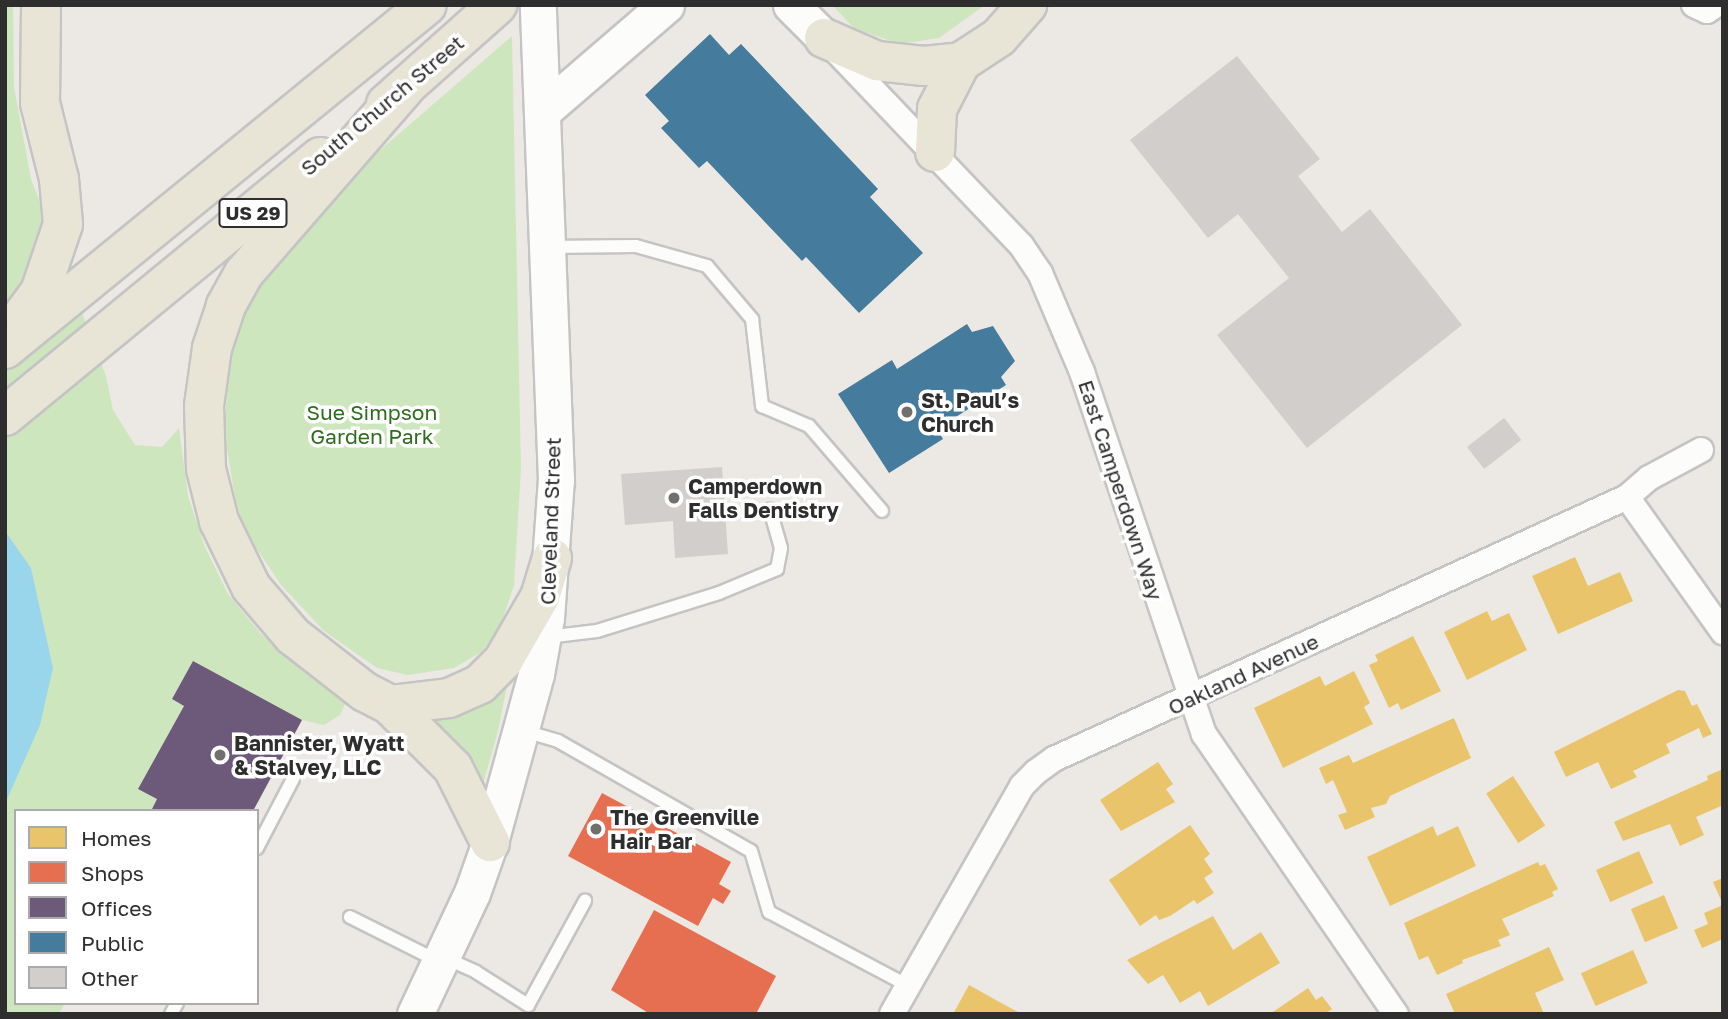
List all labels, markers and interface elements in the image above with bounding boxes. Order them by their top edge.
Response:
street label: South Church Street [295,29,469,181]
road number: US 29 [218,197,288,228]
street label: East Camperdown Way [1073,377,1169,603]
place label: St. Paul’s Church [921,387,1019,437]
park label: Sue Simpson Garden Park [307,399,437,449]
marker: St. Paul’s Church [899,404,915,420]
street label: Cleveland Street [534,437,566,605]
place label: Camperdown Falls Dentistry [688,473,839,523]
marker: Camperdown Falls Dentistry [666,490,682,506]
street label: Oakland Avenue [1164,628,1322,720]
place label: Bannister, Wyatt & Stalvey, LLC [234,730,404,780]
marker: Bannister, Wyatt & Stalvey, LLC [212,747,228,763]
place label: The Greenville Hair Bar [610,804,759,854]
legend [14,809,259,1005]
marker: The Greenville Hair Bar [588,821,604,837]
text: Homes [81,825,151,851]
text: Shops [81,860,144,886]
text: Offices [81,895,152,921]
text: Public [81,930,144,956]
text: Other [81,965,138,991]

